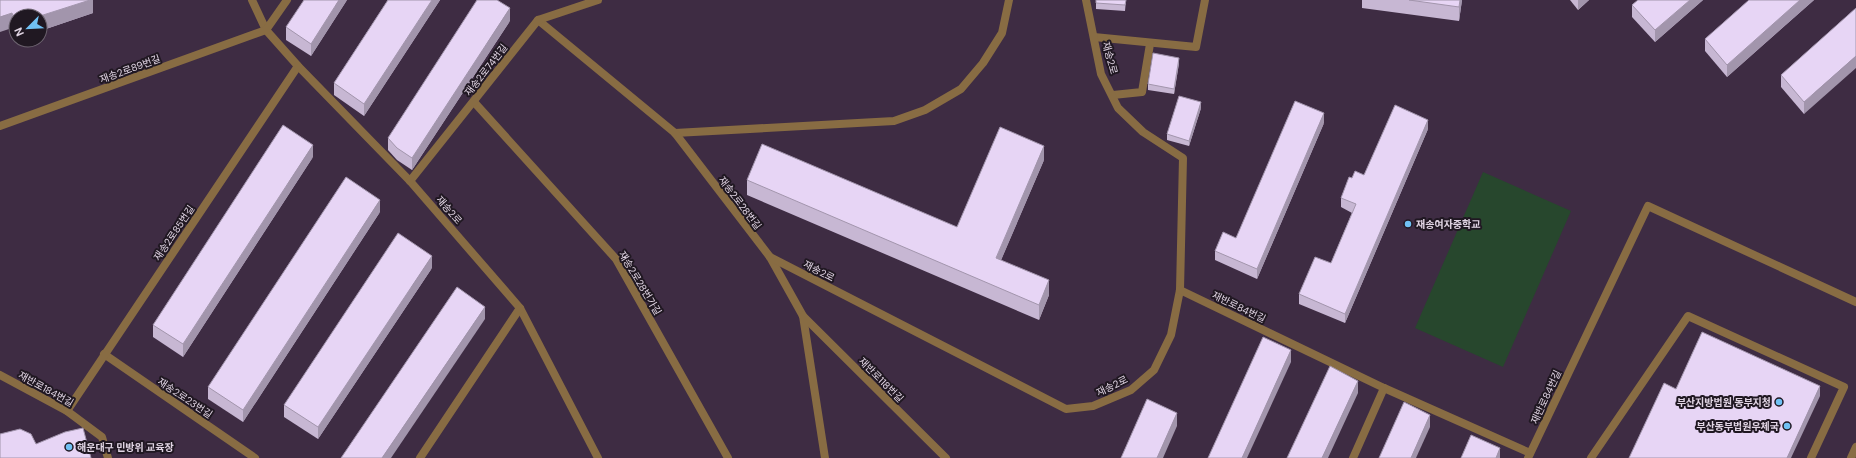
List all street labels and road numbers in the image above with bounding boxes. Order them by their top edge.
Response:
street label: 재송2로 [1099,40,1121,76]
street label: 재송2로74번길 [462,41,510,99]
street label: 재송2로89번길 [98,52,162,86]
street label: 재송2로28번길 [716,174,764,232]
street label: 재송2로 [433,193,465,227]
street label: 재송2로85번길 [151,203,197,263]
street label: 재송2로28번가길 [616,249,664,317]
street label: 재송2로 [801,258,837,284]
street label: 재반로84번길 [1210,288,1268,326]
street label: 재반로118번길 [856,355,906,405]
street label: 재반로184번길 [16,368,76,410]
street label: 재반로84번길 [1528,368,1564,426]
street label: 재송2로 [1094,373,1130,399]
street label: 재송2로23번길 [155,375,215,421]

